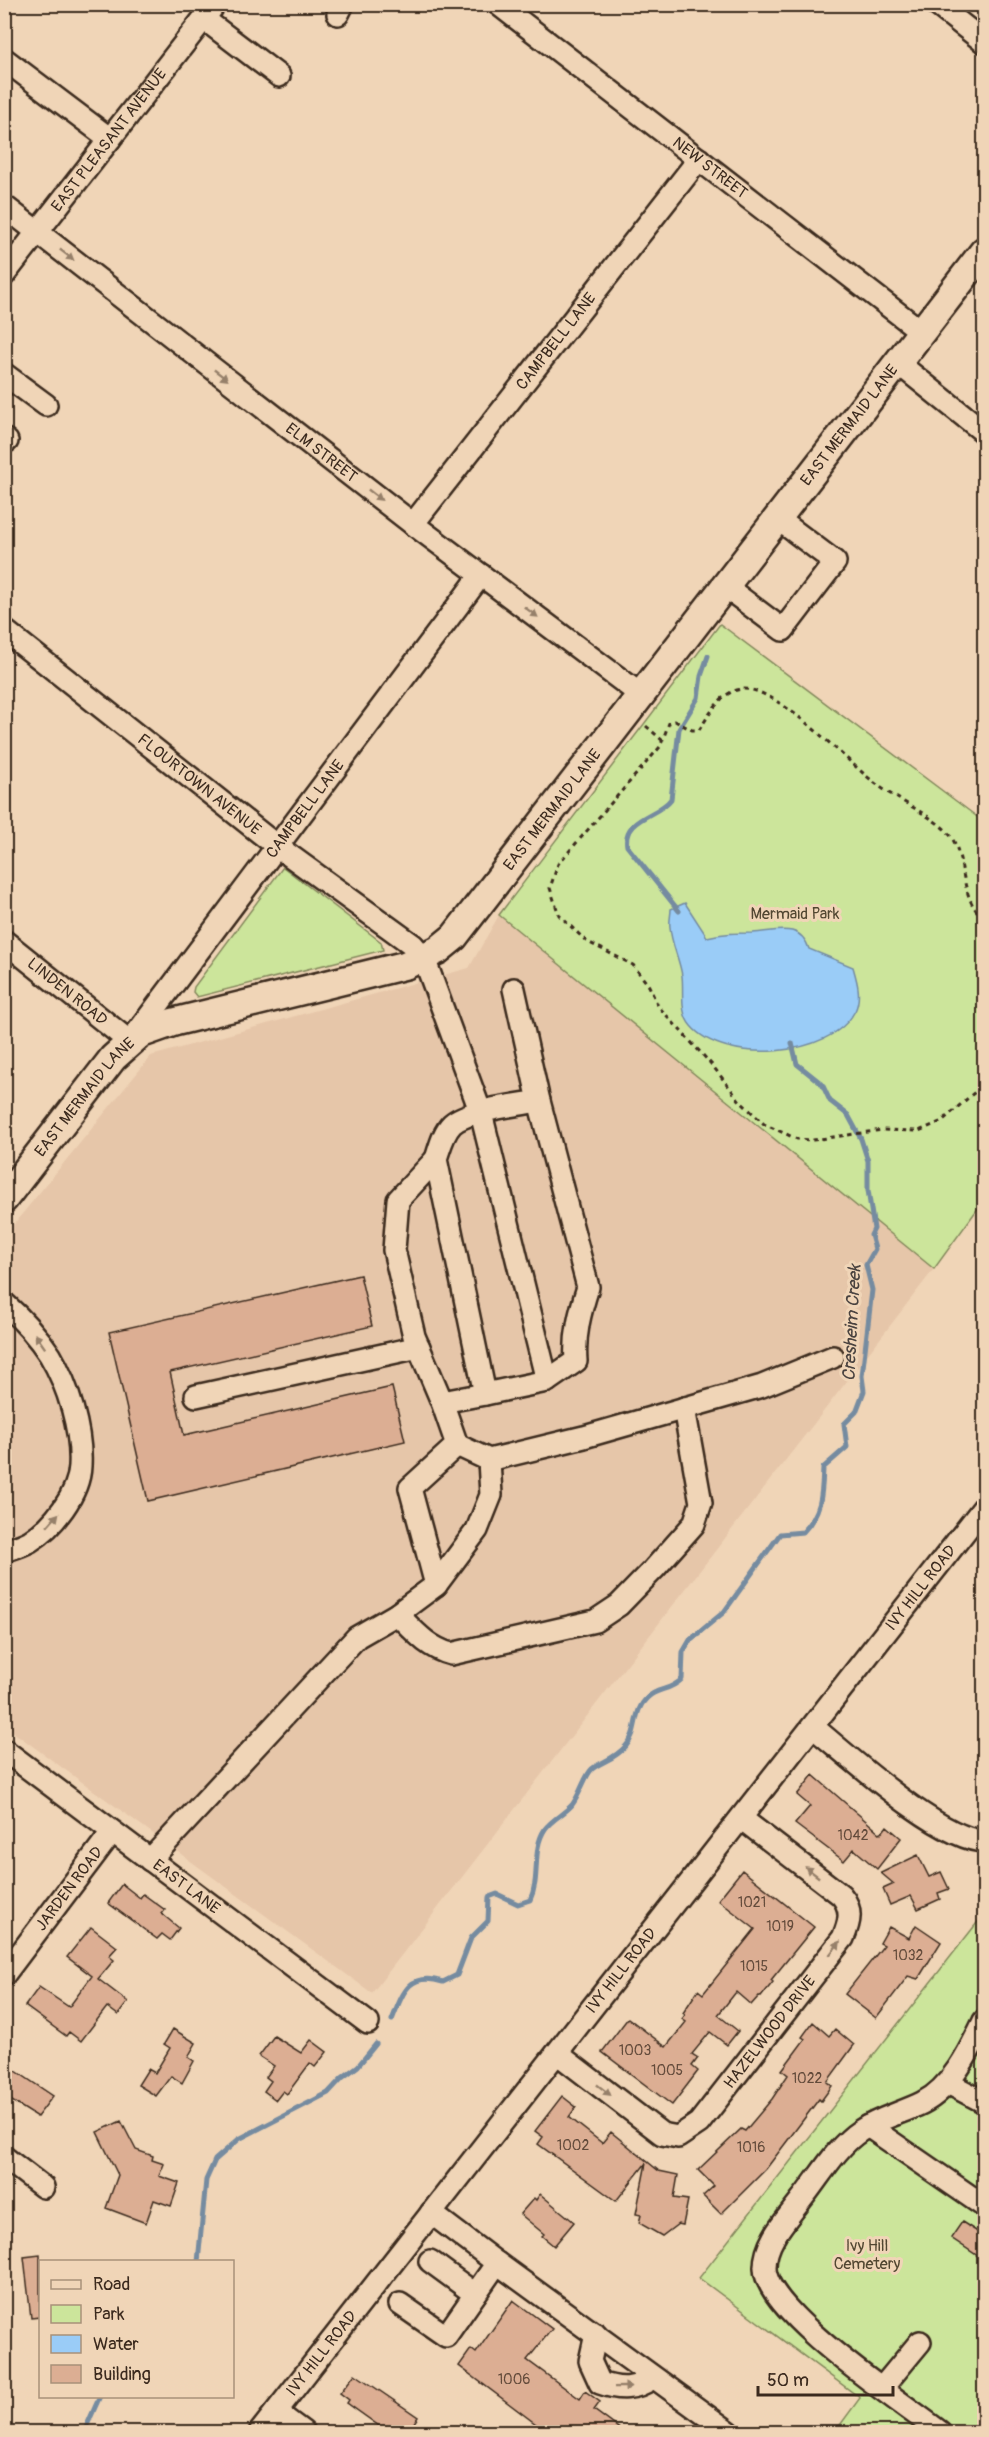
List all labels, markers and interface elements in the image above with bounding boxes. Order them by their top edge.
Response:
street label: EAST PLEASANT AVENUE [47,64,171,216]
street label: NEW STREET [669,133,752,203]
one-way arrow [59,249,75,261]
street label: CAMPBELL LANE [512,289,600,394]
street label: EAST MERMAID LANE [796,360,903,490]
one-way arrow [213,368,229,381]
street label: ELM STREET [282,419,361,487]
one-way arrow [367,488,383,501]
one-way arrow [522,606,538,618]
street label: FLOURTOWN AVENUE [133,730,265,840]
street label: EAST MERMAID LANE [499,745,605,875]
street label: CAMPBELL LANE [262,756,349,862]
park label: Mermaid Park [751,904,840,924]
street label: LINDEN ROAD [23,953,111,1030]
street label: EAST MERMAID LANE [30,1033,139,1161]
water label: Cresheim Creek [837,1263,867,1382]
one-way arrow [35,1333,46,1349]
one-way arrow [46,1512,59,1528]
street label: IVY HILL ROAD [881,1541,960,1635]
house number: 1042 [838,1827,869,1844]
street label: JARDEN ROAD [31,1843,107,1935]
street label: EAST LANE [149,1855,224,1919]
one-way arrow [804,1867,819,1879]
house number: 1021 [738,1894,766,1911]
house number: 1019 [766,1918,794,1935]
street label: IVY HILL ROAD [582,1924,661,2017]
one-way arrow [829,1940,842,1956]
house number: 1032 [893,1947,924,1964]
house number: 1015 [740,1958,768,1975]
street label: HAZELWOOD DRIVE [719,1971,820,2093]
house number: 1003 [619,2042,651,2059]
house number: 1005 [651,2062,683,2079]
house number: 1022 [792,2070,823,2087]
one-way arrow [596,2083,612,2096]
house number: 1002 [557,2137,589,2154]
house number: 1016 [737,2139,765,2156]
park label: Ivy Hill Cemetery [834,2236,900,2274]
legend [39,2260,234,2398]
text: Road [93,2273,130,2296]
text: Park [93,2303,125,2326]
street label: IVY HILL ROAD [282,2307,361,2400]
text: Water [93,2333,139,2356]
scale bar [758,2359,893,2397]
text: Building [93,2363,151,2386]
text: 50 m [767,2369,809,2392]
house number: 1006 [498,2371,530,2388]
one-way arrow [613,2382,632,2392]

